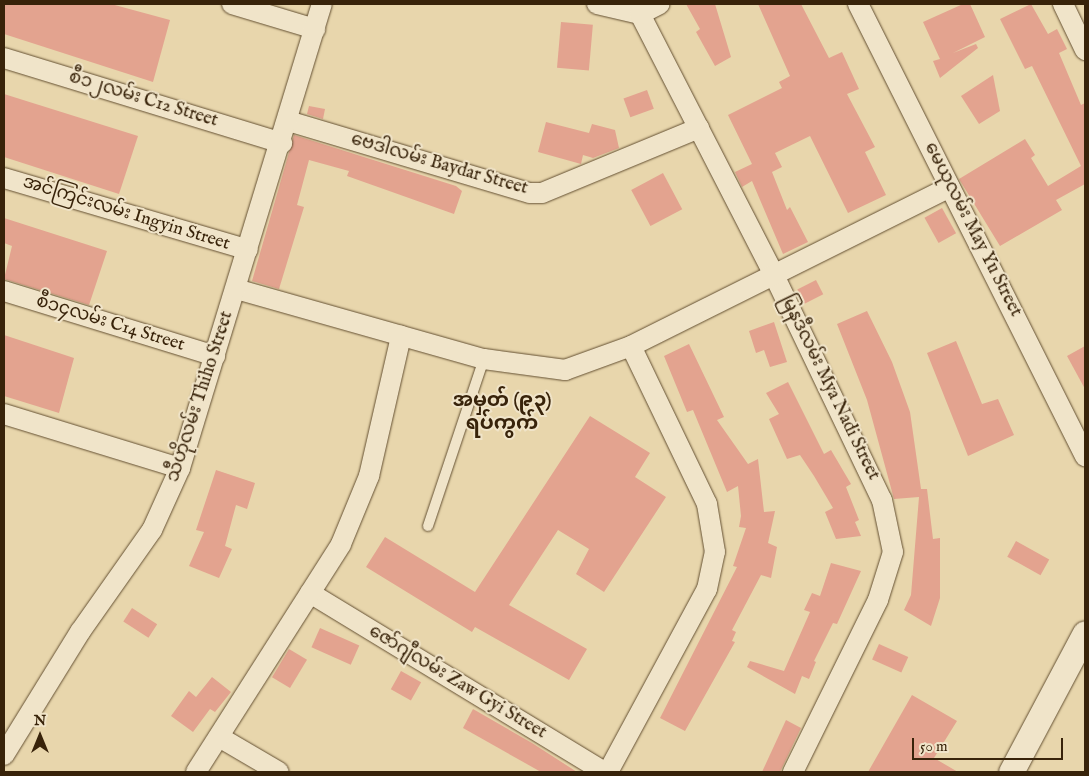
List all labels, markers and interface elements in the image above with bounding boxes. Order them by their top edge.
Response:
street label: စီ၁၂လမ်း C12 Street [66,67,220,133]
street label: ဗေဒါလမ်း Baydar Street [348,129,530,201]
street label: မေယုလမ်း May Yu Street [919,139,1025,321]
street label: အင်ကြင်းလမ်း Ingyin Street [20,172,232,256]
street label: စီ၁၄လမ်း C14 Street [33,291,187,357]
street label: မြနဒီလမ်း Mya Nadi Street [775,292,883,484]
street label: သီဟိုလမ်း Thiho Street [163,309,239,485]
district label: အမှတ် (၉၃) ရပ်ကွက် [453,388,551,435]
street label: ဇော်ဂျီလမ်း Zaw Gyi Street [364,621,550,745]
north arrow [15,711,65,761]
text: N [34,712,46,730]
scale bar [914,728,1065,760]
text: 50 m [920,737,948,756]

